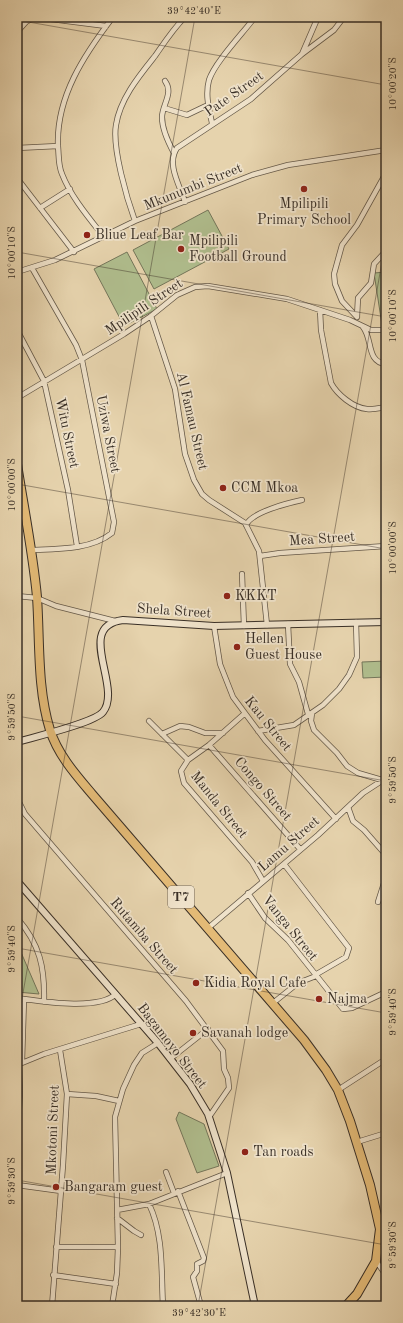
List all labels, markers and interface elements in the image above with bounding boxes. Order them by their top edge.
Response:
text: 39°42'40"E [167,6,221,16]
text: 10°00'20"S [388,57,398,111]
street label: Pate Street [202,69,266,119]
street label: Mkunumbi Street [142,161,244,213]
marker: Mpilipili Primary School [299,184,309,194]
place label: Mpilipili Primary School [257,197,351,227]
text: 10°00'10"S [7,226,17,280]
place label: Bliue Leaf Bar [95,228,184,242]
marker: Bliue Leaf Bar [82,230,92,240]
place label: Mpilipili Football Ground [189,234,287,264]
marker: Mpilipili Football Ground [176,244,186,254]
street label: Mpilipili Street [103,276,185,338]
text: 10°00'10"S [388,289,398,343]
street label: Al Famau Street [174,371,210,472]
street label: Uziwa Street [94,394,122,474]
street label: Witu Street [53,397,81,470]
text: 10°00'00"S [7,458,17,512]
place label: CCM Mkoa [231,481,298,495]
marker: CCM Mkoa [218,483,228,493]
text: 10°00'00"S [388,521,398,575]
street label: Mea Street [289,530,356,548]
place label: KKKT [235,589,277,603]
marker: KKKT [222,591,232,601]
street label: Shela Street [136,601,212,621]
place label: Hellen Guest House [245,632,322,662]
marker: Hellen Guest House [232,642,242,652]
text: 9°59'50"S [7,693,17,741]
street label: Kau Street [242,694,294,754]
street label: Congo Street [232,754,294,824]
text: 9°59'50"S [388,756,398,804]
street label: Manda Street [188,769,250,841]
street label: Lamu Street [256,814,322,874]
road number: T7 [168,886,194,908]
street label: Vanga Street [259,893,321,963]
street label: Rutamba Street [107,895,181,977]
text: 9°59'40"S [7,925,17,973]
place label: Kidia Royal Cafe [204,976,306,990]
marker: Kidia Royal Cafe [191,978,201,988]
text: 9°59'40"S [388,988,398,1036]
place label: Najma [327,992,367,1006]
marker: Najma [314,994,324,1004]
street label: Bagamoyo Street [135,1001,210,1091]
place label: Savanah lodge [201,1026,288,1040]
marker: Savanah lodge [188,1028,198,1038]
street label: Mkotoni Street [44,1085,62,1175]
place label: Tan roads [253,1145,314,1159]
marker: Tan roads [240,1147,250,1157]
text: 9°59'30"S [7,1157,17,1205]
place label: Bangaram guest [64,1180,163,1194]
marker: Bangaram guest [51,1182,61,1192]
text: 9°59'30"S [388,1221,398,1269]
text: 39°42'30"E [172,1308,226,1318]

